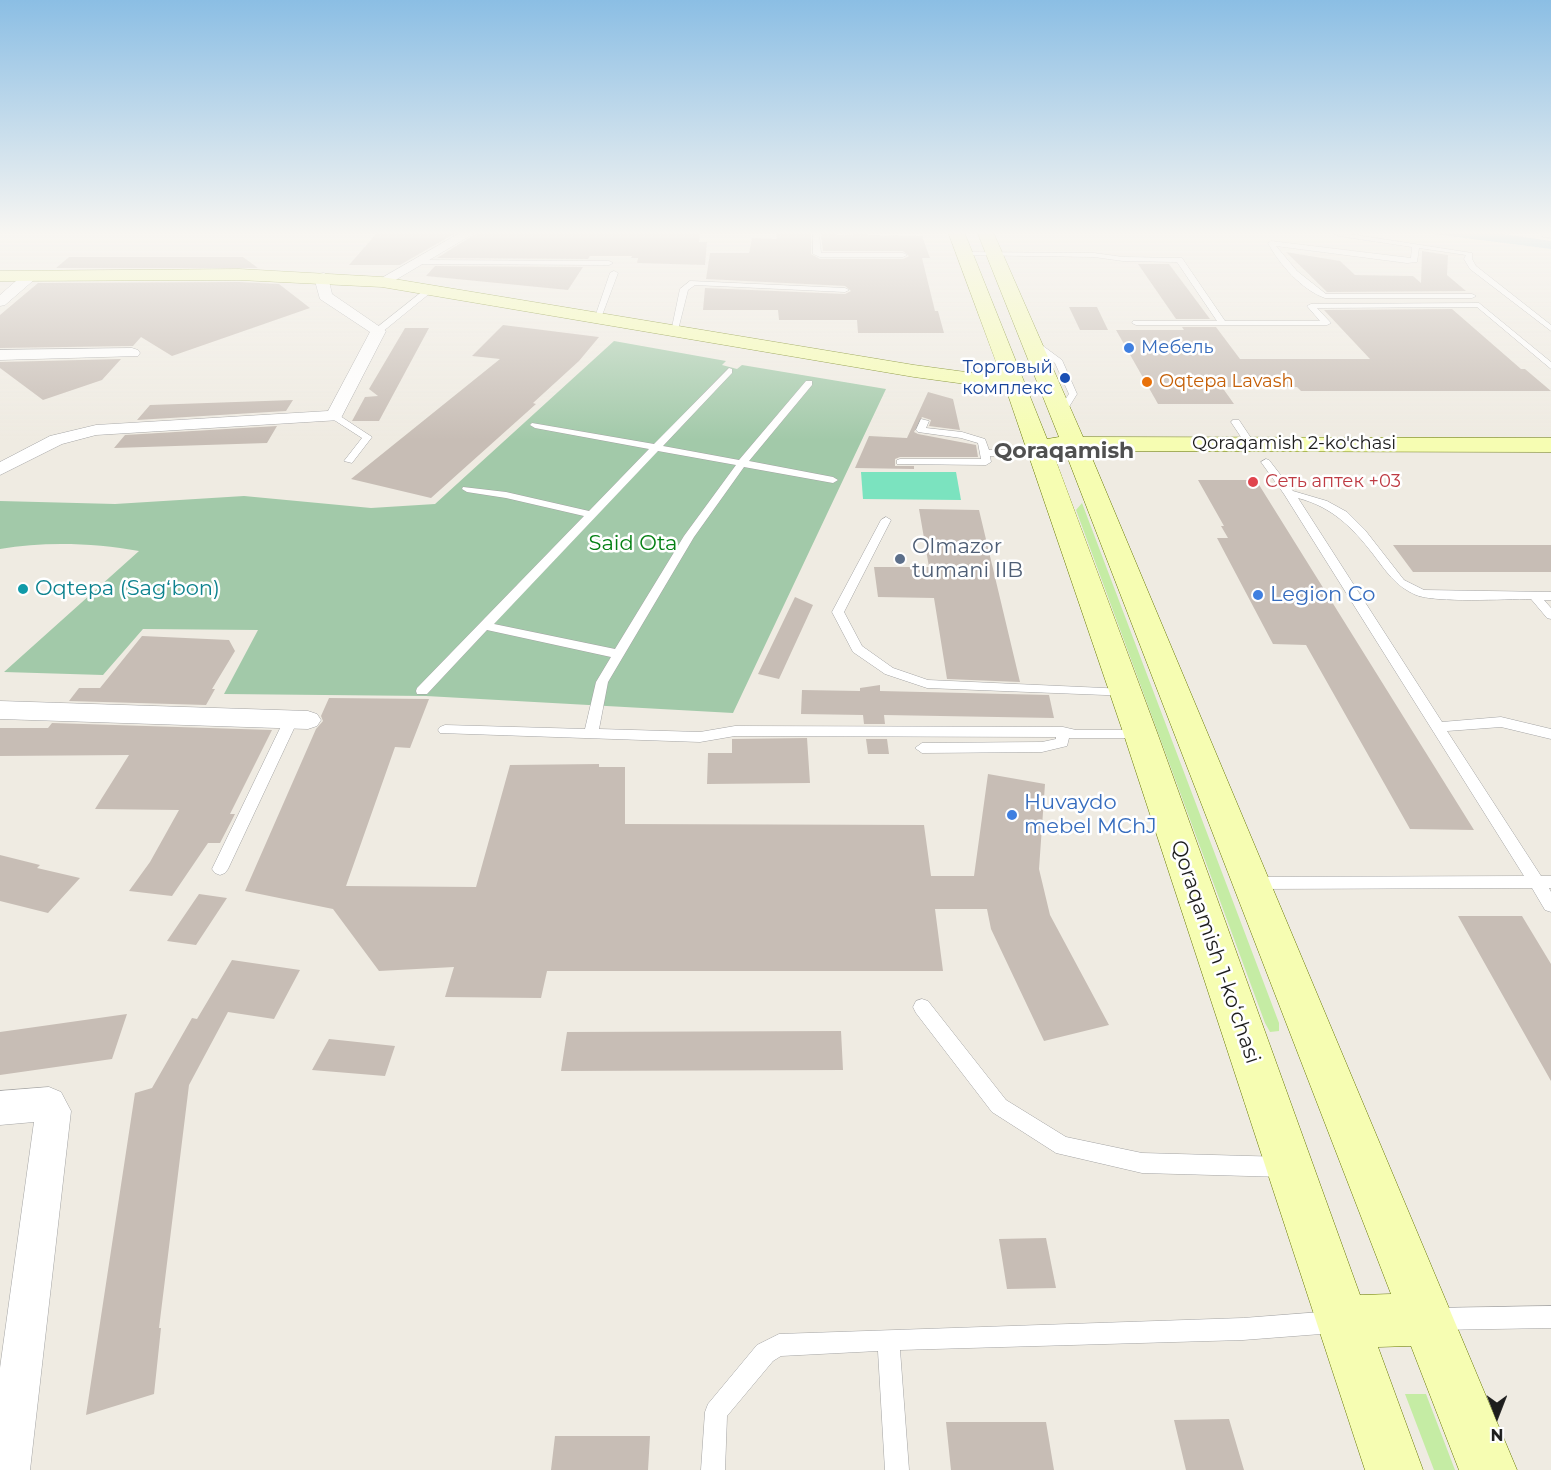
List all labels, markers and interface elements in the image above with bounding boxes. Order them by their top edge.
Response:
place label: Мебель [1141,337,1214,359]
marker: Мебель [1122,341,1136,355]
place label: Торговый комплекс [962,357,1053,400]
marker: Торговый комплекс [1058,371,1072,385]
place label: Oqtepa Lavash [1159,371,1294,393]
marker: Oqtepa Lavash [1140,375,1154,389]
street label: Qoraqamish 2-ko'chasi [1192,433,1396,455]
district label: Qoraqamish [994,439,1134,465]
place label: Сеть аптек +03 [1265,471,1401,493]
marker: Сеть аптек +03 [1246,475,1260,489]
park label: Said Ota [589,531,677,557]
place label: Olmazor tumani IIB [912,534,1023,584]
marker: Olmazor tumani IIB [893,552,907,566]
place label: Oqtepa (Sagʻbon) [35,576,220,602]
marker: Oqtepa (Sagʻbon) [16,582,30,596]
place label: Legion Co [1270,582,1375,608]
marker: Legion Co [1251,588,1265,602]
place label: Huvaydo mebel MChJ [1024,790,1157,840]
marker: Huvaydo mebel MChJ [1005,808,1019,822]
street label: Qoraqamish 1-koʻchasi [1165,837,1265,1067]
north arrow [1467,1386,1527,1446]
text: N [1491,1425,1503,1444]

